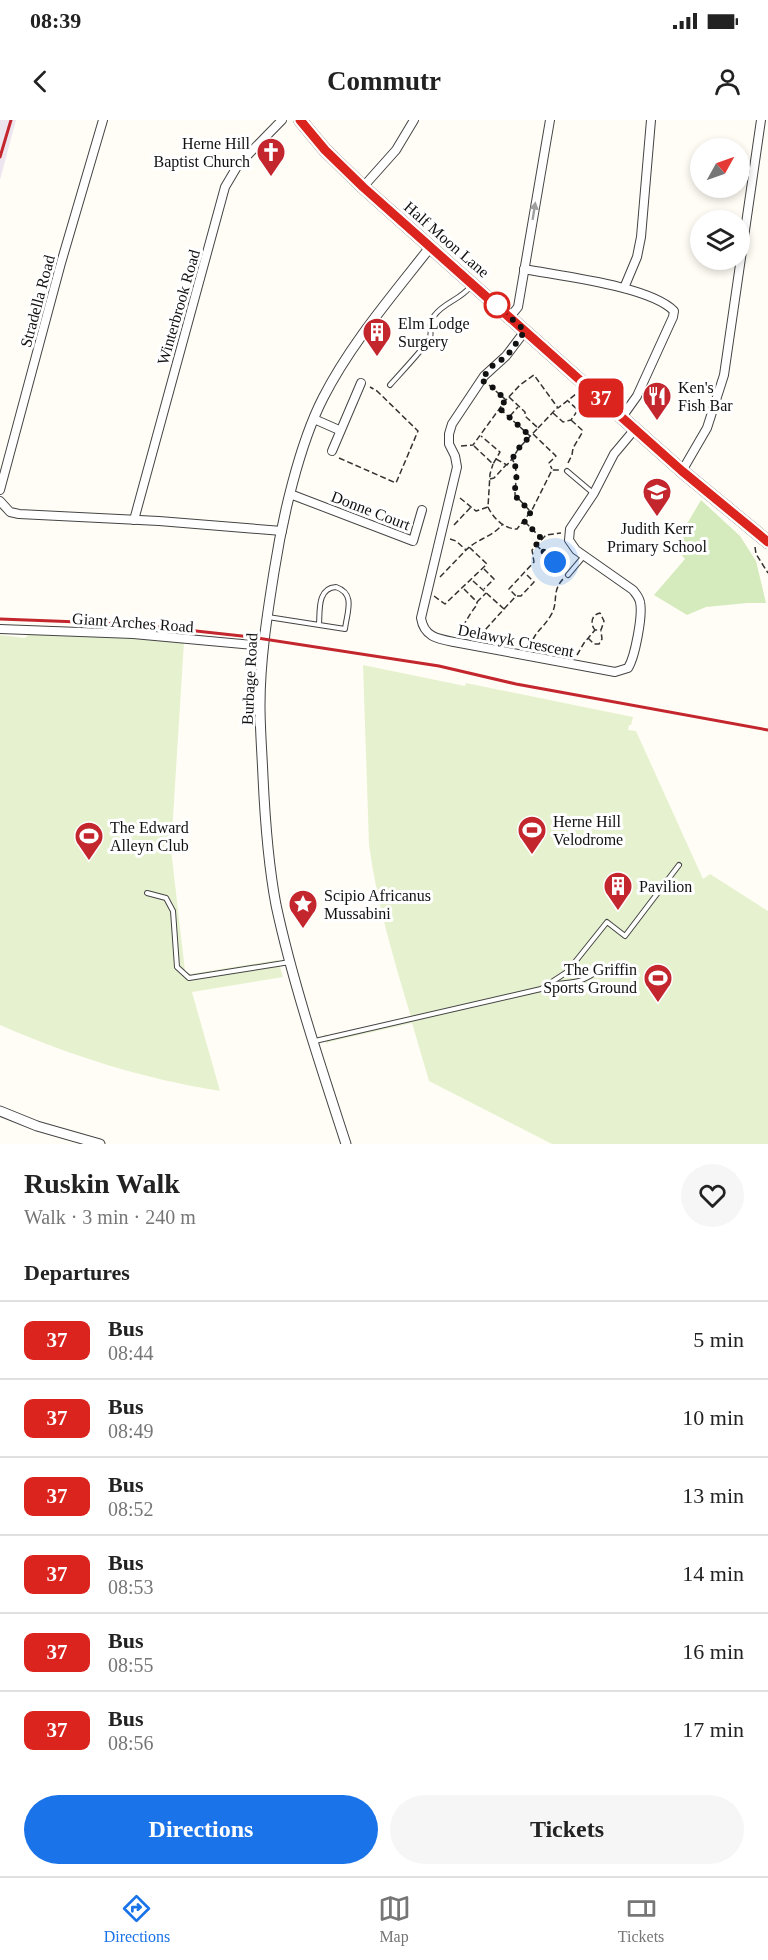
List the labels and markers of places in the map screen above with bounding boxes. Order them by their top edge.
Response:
place label: Herne Hill Baptist Church [154,135,251,171]
church icon: Herne Hill Baptist Church [255,136,287,178]
unlabelled marker [484,292,510,318]
place label: Elm Lodge Surgery [398,315,470,351]
building icon: Elm Lodge Surgery [361,316,393,358]
place label: Ken's Fish Bar [678,379,733,414]
restaurant icon: Ken's Fish Bar [641,380,673,422]
school or university icon: Judith Kerr Primary School [641,476,673,518]
place label: Judith Kerr Primary School [607,520,708,556]
place label: Herne Hill Velodrome [553,813,623,848]
sports icon: Herne Hill Velodrome [516,814,548,856]
place label: The Edward Alleyn Club [110,819,189,855]
sports icon: The Edward Alleyn Club [73,820,105,862]
building icon: Pavilion [602,870,634,912]
place label: Pavilion [639,878,692,895]
place label: Scipio Africanus Mussabini [324,887,431,922]
place icon: Scipio Africanus Mussabini [287,888,319,930]
place label: The Griffin Sports Ground [543,961,637,997]
sports icon: The Griffin Sports Ground [642,962,674,1004]

